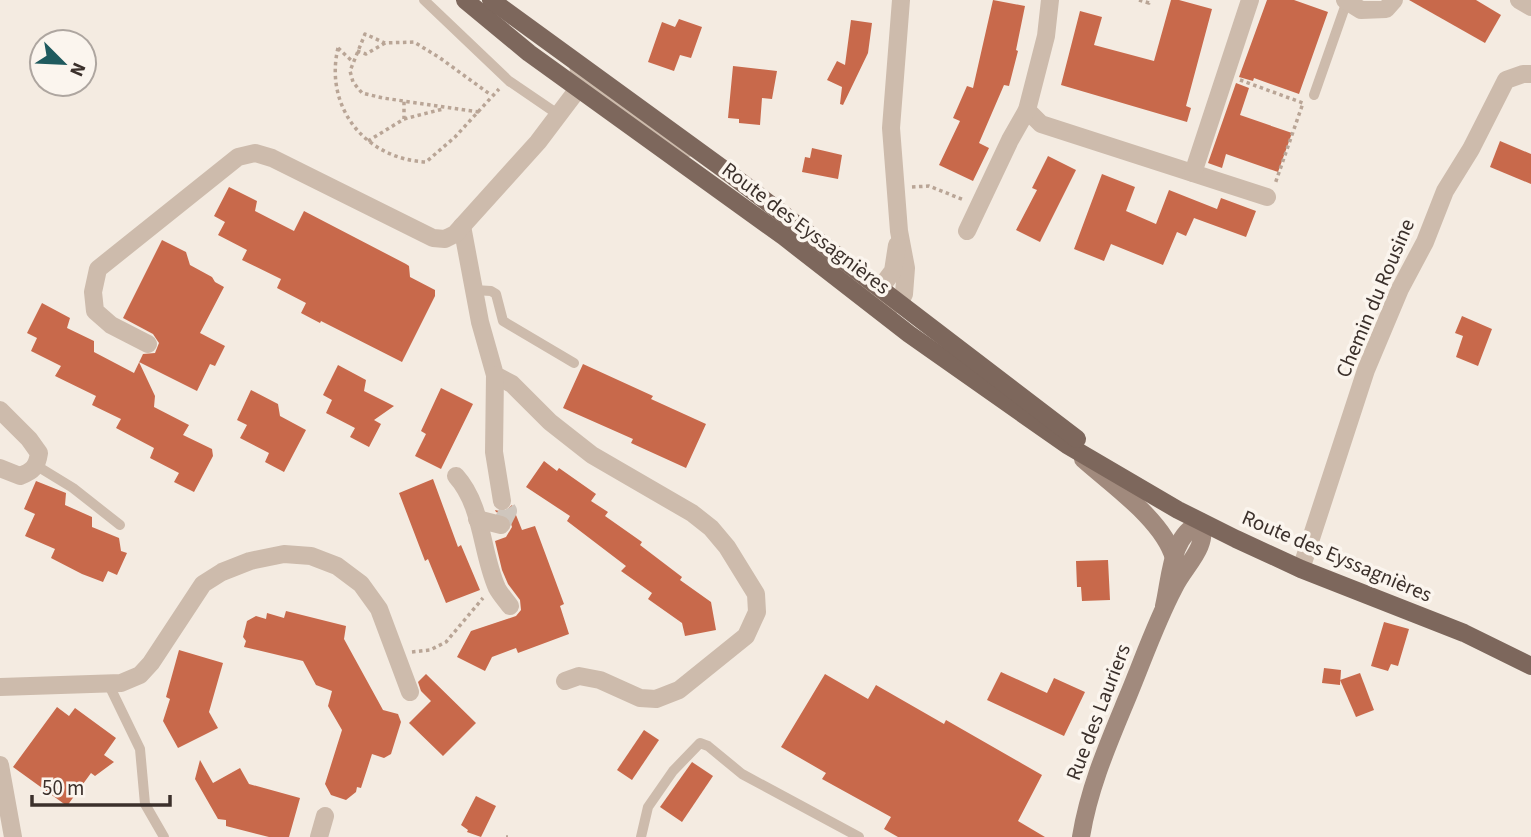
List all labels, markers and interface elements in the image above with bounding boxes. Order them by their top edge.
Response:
north arrow [28,28,98,98]
text: N [62,58,92,81]
street label: Route des Eyssagnières [716,155,897,301]
street label: Chemin du Rousine [1328,214,1422,382]
street label: Route des Eyssagnières [1237,502,1437,610]
street label: Rue des Lauriers [1058,639,1138,785]
scale bar [32,764,170,808]
text: 50 m [42,773,84,803]

